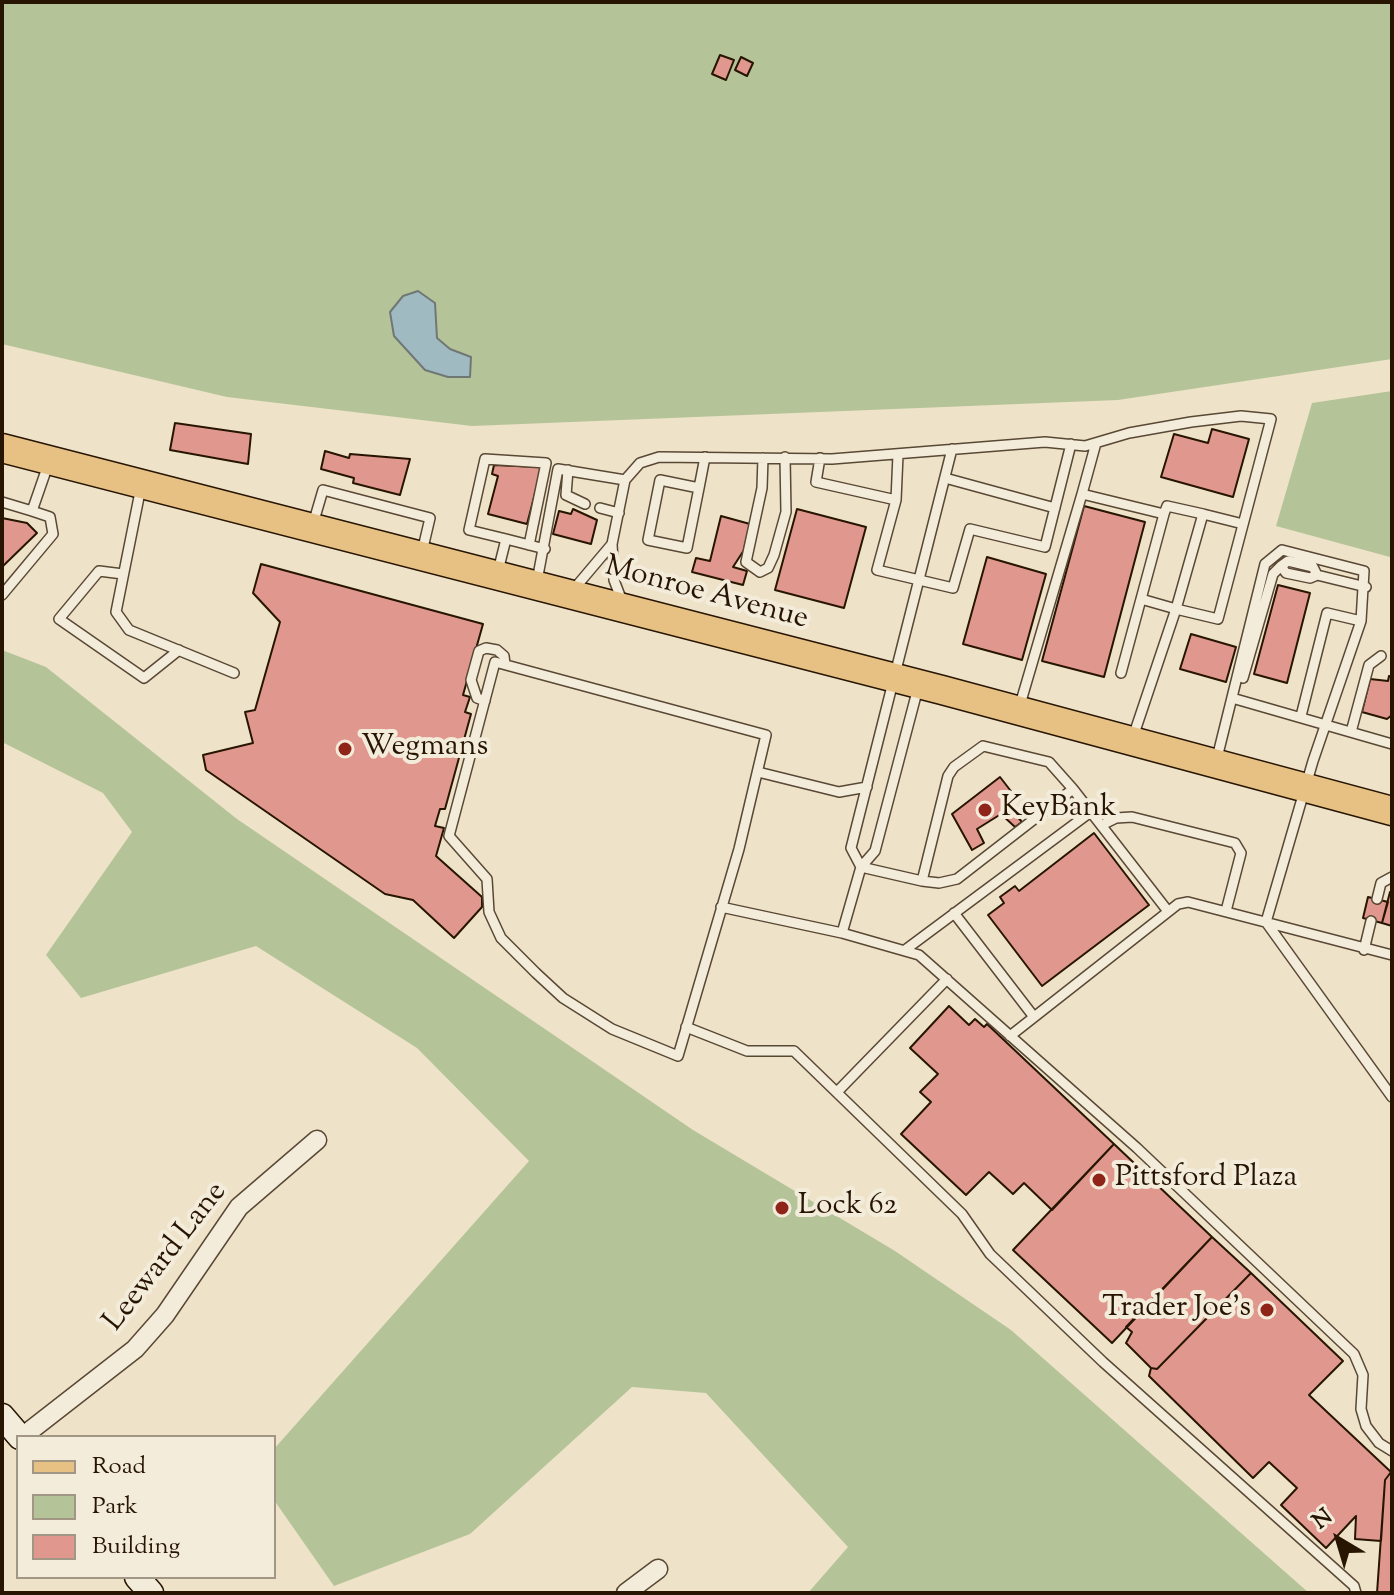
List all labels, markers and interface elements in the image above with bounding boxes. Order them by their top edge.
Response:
street label: Monroe Avenue [600,551,812,639]
place label: Wegmans [361,731,488,767]
marker: Wegmans [336,740,354,758]
place label: KeyBank [1001,792,1117,828]
marker: KeyBank [976,801,994,819]
place label: Pittsford Plaza [1115,1162,1297,1198]
marker: Pittsford Plaza [1090,1171,1108,1189]
street label: Leeward Lane [98,1176,236,1340]
place label: Lock 62 [798,1190,897,1226]
marker: Lock 62 [773,1199,791,1217]
place label: Trader Joe's [1102,1292,1251,1328]
marker: Trader Joe's [1258,1301,1276,1319]
legend [16,1435,276,1579]
text: Road [92,1450,146,1484]
text: Park [92,1490,138,1524]
north arrow [1298,1499,1378,1579]
text: N [1306,1502,1340,1538]
text: Building [92,1530,180,1564]

